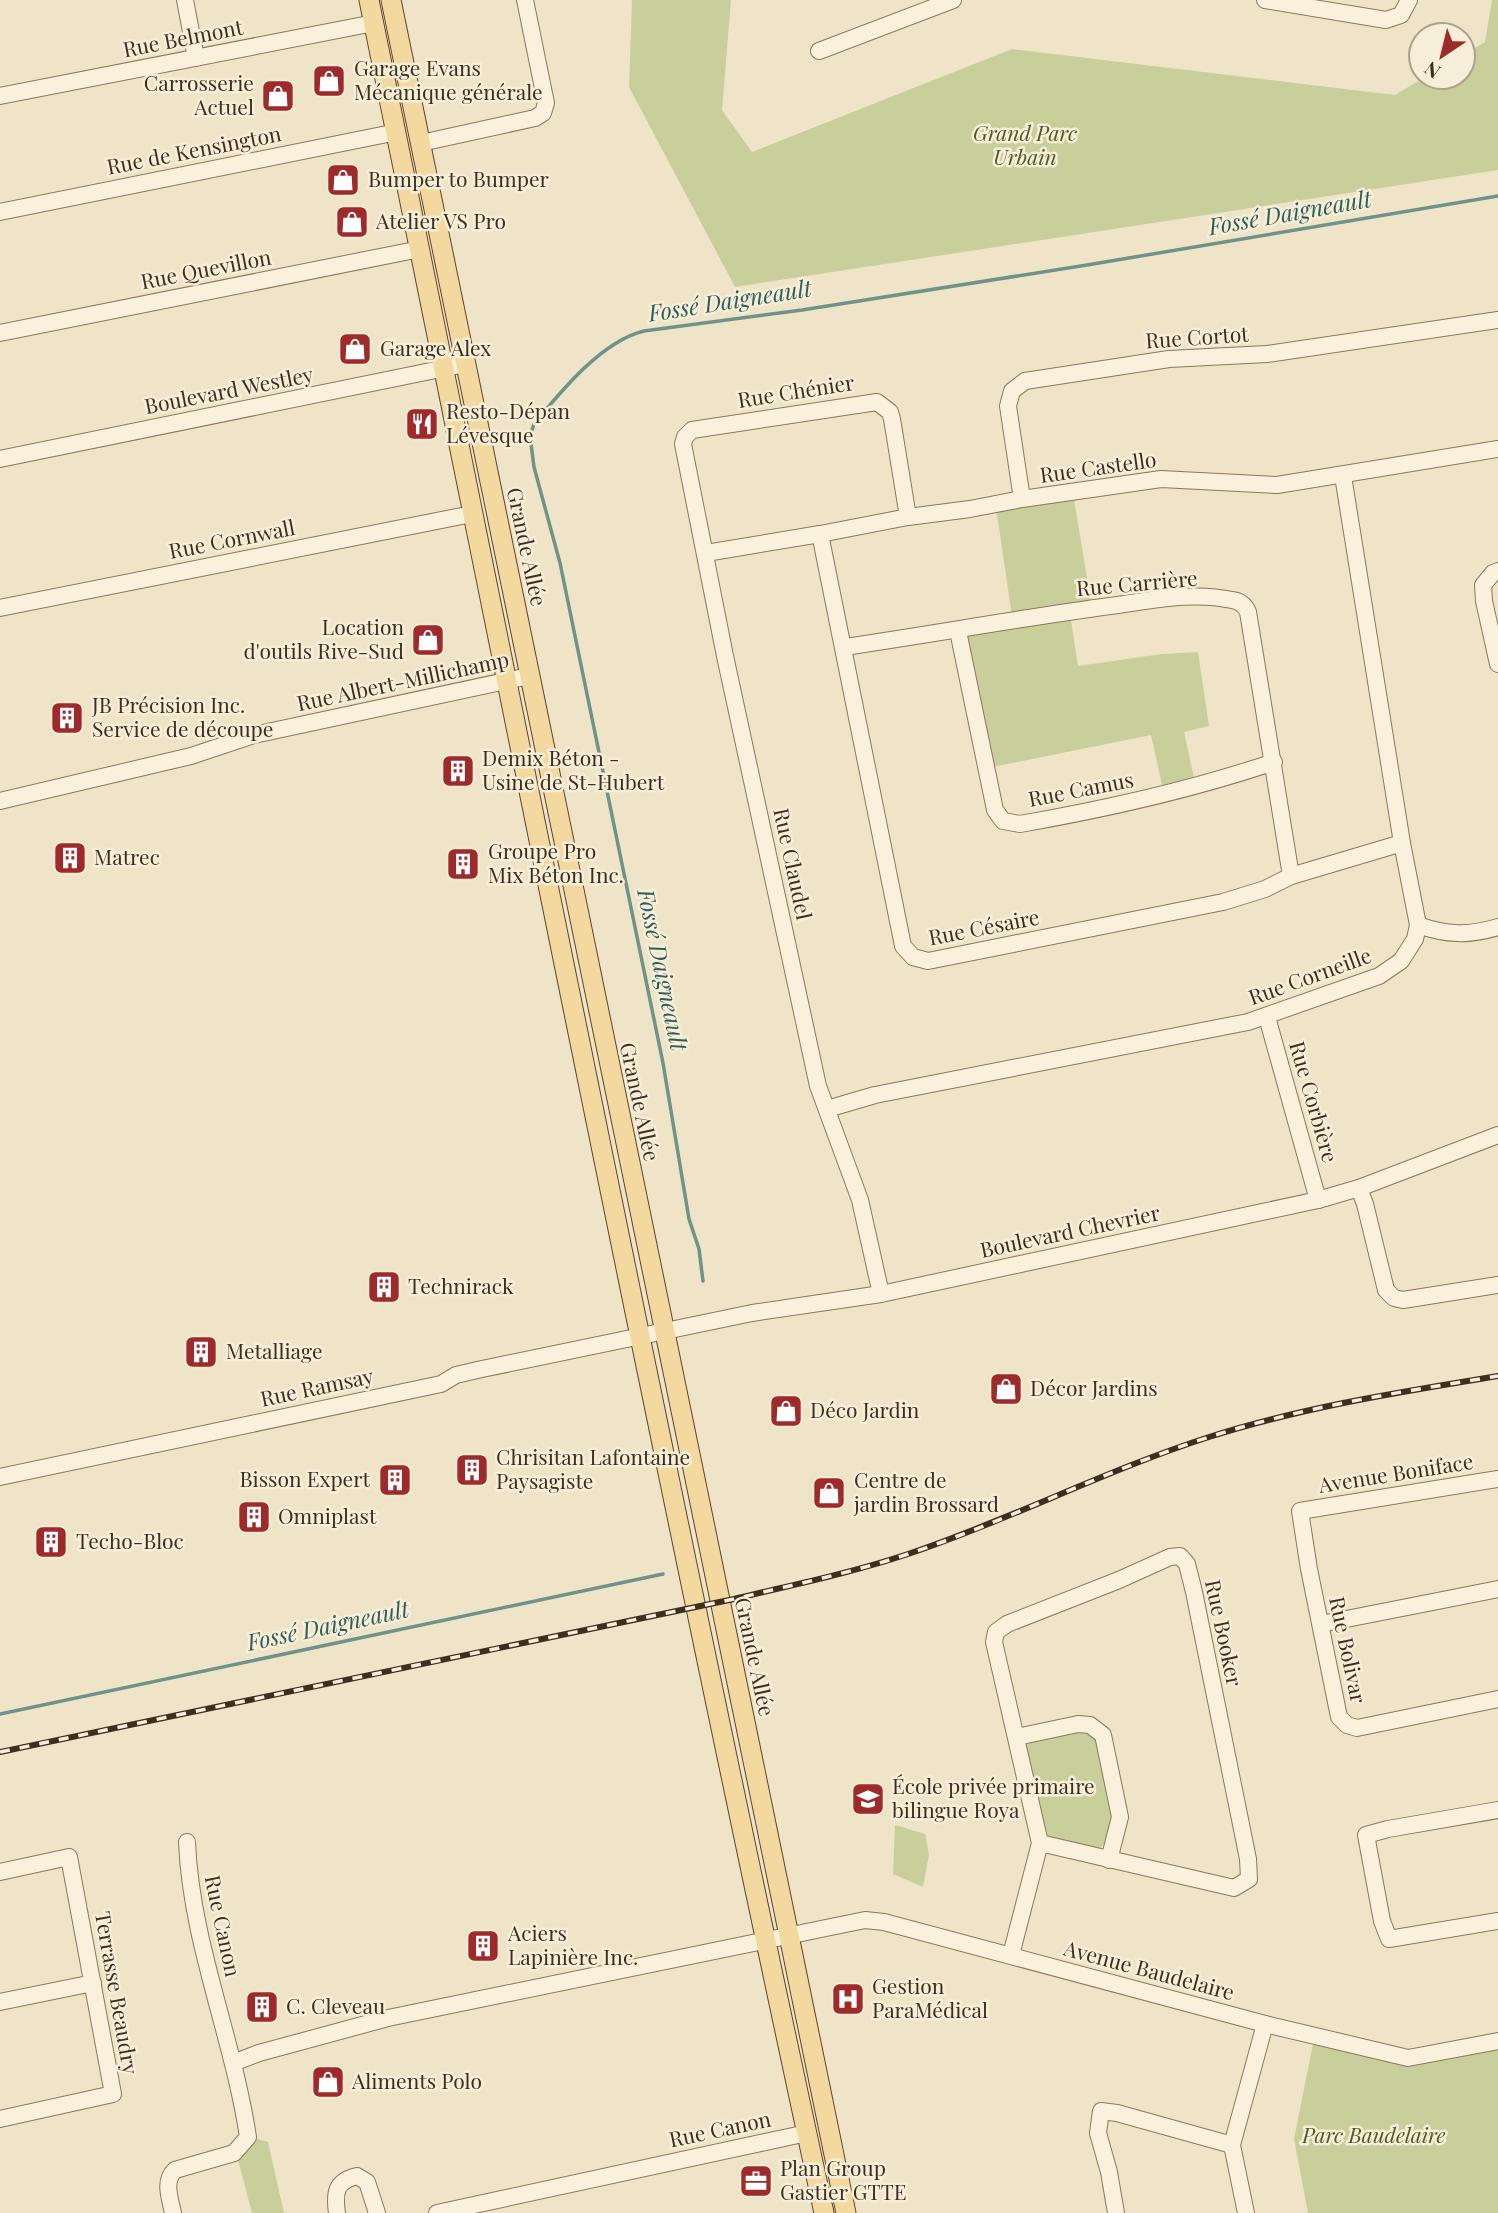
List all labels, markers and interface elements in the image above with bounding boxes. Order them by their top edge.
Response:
street label: Rue Belmont [120,12,245,62]
north arrow [1407,21,1477,91]
place label: Garage Evans Mécanique générale [354,53,543,105]
text: N [1418,56,1445,85]
shop icon: Garage Evans Mécanique générale [310,62,348,100]
place label: Carrosserie Actuel [144,68,254,120]
shop icon: Carrosserie Actuel [259,77,297,115]
street label: Rue de Kensington [104,118,284,180]
park label: Grand Parc Urbain [973,118,1077,170]
shop icon: Bumper to Bumper [324,161,362,199]
place label: Bumper to Bumper [368,164,550,192]
water label: Fossé Daigneault [1205,182,1375,241]
shop icon: Atelier VS Pro [333,203,371,241]
place label: Atelier VS Pro [375,206,506,234]
street label: Rue Quevillon [138,242,274,294]
water label: Fossé Daigneault [645,271,815,328]
street label: Rue Cortot [1144,318,1250,354]
shop icon: Garage Alex [336,330,374,368]
place label: Garage Alex [380,333,491,361]
street label: Boulevard Westley [142,359,316,419]
street label: Rue Chénier [735,367,857,413]
place label: Resto-Dépan Lévesque [446,396,571,448]
restaurant icon: Resto-Dépan Lévesque [403,405,441,443]
street label: Rue Castello [1038,444,1158,488]
street label: Grande Allée [502,485,554,609]
street label: Rue Cornwall [166,512,297,564]
street label: Rue Carrière [1075,563,1199,601]
place label: Location d'outils Rive-Sud [244,612,404,664]
shop icon: Location d'outils Rive-Sud [409,621,447,659]
street label: Rue Albert-Millichamp [294,644,511,716]
place label: JB Précision Inc. Service de découpe [91,690,273,742]
building icon: JB Précision Inc. Service de découpe [48,699,86,737]
place label: Demix Béton - Usine de St-Hubert [482,743,665,795]
building icon: Demix Béton - Usine de St-Hubert [439,752,477,790]
street label: Rue Camus [1026,764,1136,812]
street label: Rue Claudel [768,805,819,922]
place label: Groupe Pro Mix Béton Inc. [488,836,624,888]
building icon: Matrec [51,839,89,877]
place label: Matrec [94,842,160,870]
building icon: Groupe Pro Mix Béton Inc. [444,845,482,883]
water label: Fossé Daigneault [631,885,696,1055]
street label: Rue Césaire [926,902,1041,950]
street label: Rue Corneille [1244,940,1375,1010]
street label: Rue Corbière [1284,1038,1346,1165]
street label: Grande Allée [615,1040,667,1164]
street label: Boulevard Chevrier [977,1197,1163,1263]
building icon: Technirack [365,1268,403,1306]
place label: Technirack [408,1271,514,1299]
building icon: Metalliage [182,1333,220,1371]
place label: Metalliage [226,1336,323,1364]
street label: Rue Ramsay [258,1360,376,1412]
shop icon: Décor Jardins [987,1370,1025,1408]
place label: Décor Jardins [1030,1373,1158,1401]
shop icon: Déco Jardin [767,1392,805,1430]
place label: Déco Jardin [810,1395,920,1423]
place label: Chrisitan Lafontaine Paysagiste [496,1442,690,1494]
street label: Avenue Boniface [1315,1446,1475,1498]
building icon: Chrisitan Lafontaine Paysagiste [453,1451,491,1489]
building icon: Bisson Expert [376,1461,414,1499]
place label: Bisson Expert [240,1464,371,1492]
place label: Centre de jardin Brossard [853,1465,999,1517]
shop icon: Centre de jardin Brossard [810,1474,848,1512]
building icon: Omniplast [235,1498,273,1536]
place label: Omniplast [278,1501,377,1529]
building icon: Techo-Bloc [32,1523,70,1561]
place label: Techo-Bloc [76,1526,184,1554]
street label: Rue Booker [1200,1577,1250,1689]
water label: Fossé Daigneault [243,1592,413,1657]
street label: Rue Bolivar [1324,1594,1374,1706]
street label: Grande Allée [730,1595,782,1719]
place label: École privée primaire bilingue Roya [892,1771,1095,1823]
school or university icon: École privée primaire bilingue Roya [849,1780,887,1818]
street label: Rue Canon [200,1872,248,1979]
street label: Terrasse Beaudry [90,1909,146,2077]
place label: Aciers Lapinière Inc. [507,1918,638,1970]
building icon: Aciers Lapinière Inc. [464,1927,502,1965]
street label: Avenue Baudelaire [1060,1933,1238,2005]
place label: Gestion ParaMédical [872,1971,988,2023]
hospital icon: Gestion ParaMédical [829,1980,867,2018]
building icon: C. Cleveau [243,1988,281,2026]
place label: C. Cleveau [286,1991,385,2019]
shop icon: Aliments Polo [309,2063,347,2101]
place label: Aliments Polo [351,2066,482,2094]
street label: Rue Canon [666,2104,773,2152]
park label: Parc Baudelaire [1301,2120,1446,2148]
place label: Plan Group Gastier GTTE [780,2153,906,2205]
office icon: Plan Group Gastier GTTE [737,2162,775,2200]

